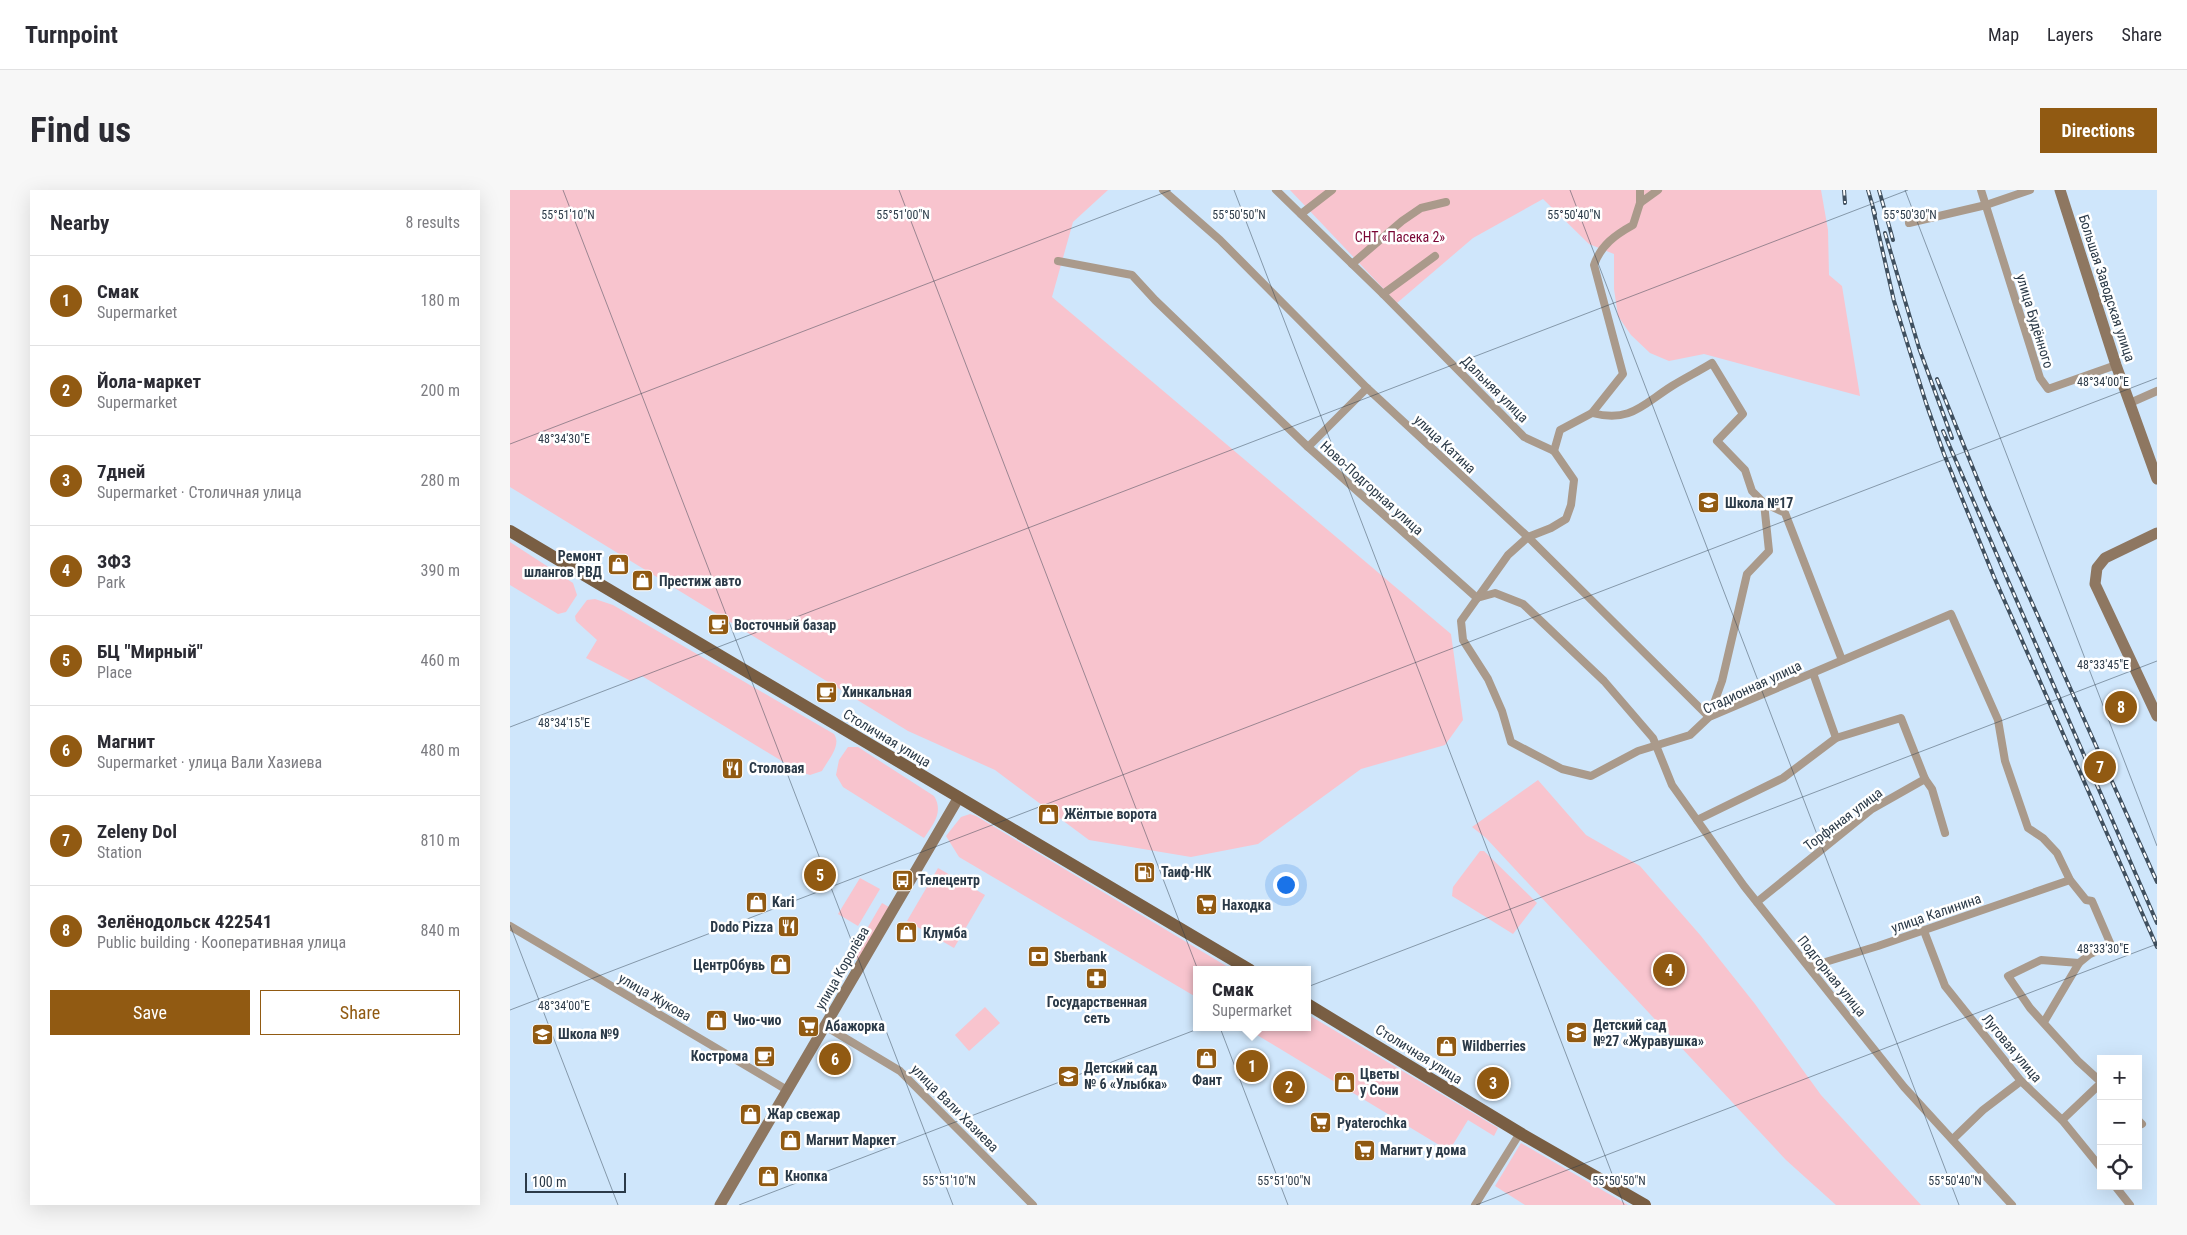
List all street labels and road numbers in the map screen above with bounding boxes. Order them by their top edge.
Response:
street label: Большая Заводская улица [2076,212,2138,364]
street label: улица Будённого [2013,272,2057,370]
street label: Дальняя улица [1458,352,1532,426]
street label: улица Катина [1411,411,1479,477]
street label: Ново-Подгорная улица [1317,438,1427,538]
street label: Стадионная улица [1700,657,1804,717]
street label: Столичная улица [840,706,934,770]
street label: Торфяная улица [1801,784,1885,854]
street label: улица Калинина [1889,890,1983,936]
street label: улица Королёва [812,924,872,1012]
street label: Подгорная улица [1795,932,1869,1020]
street label: улица Жукова [616,970,694,1024]
street label: Луговая улица [1979,1011,2045,1085]
street label: Столичная улица [1373,1021,1465,1087]
street label: улица Вали Хазиева [908,1061,1002,1155]

